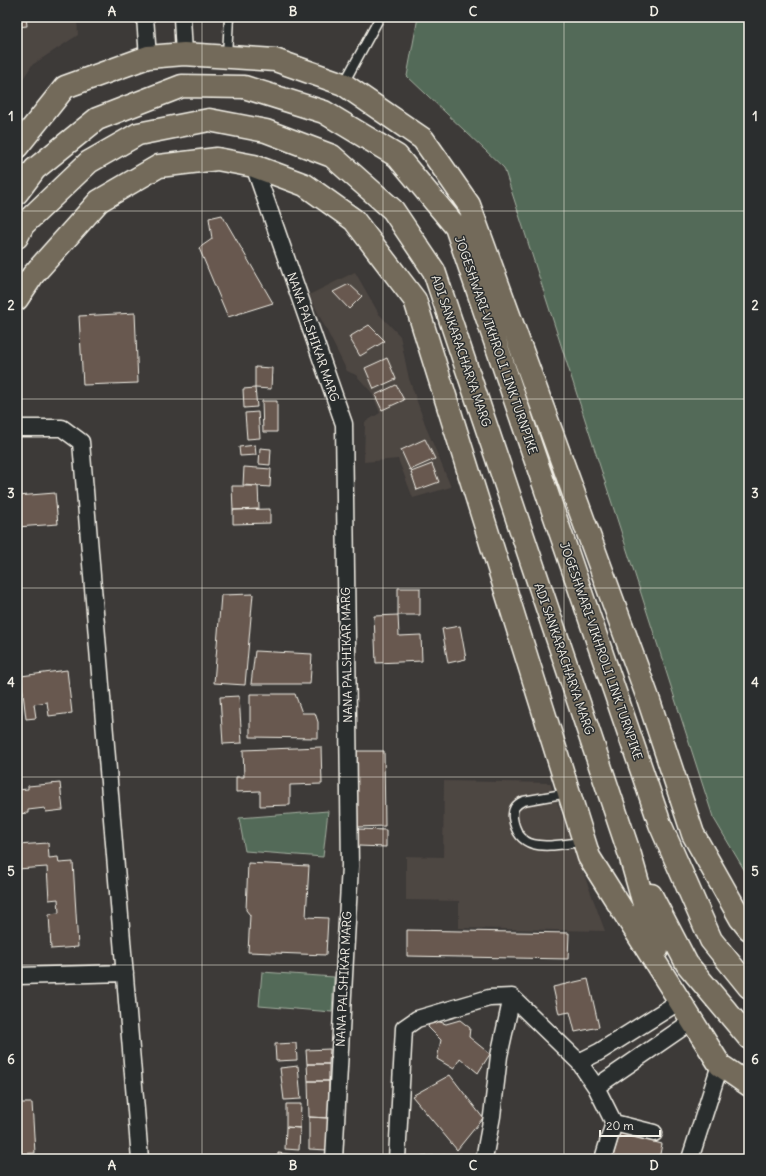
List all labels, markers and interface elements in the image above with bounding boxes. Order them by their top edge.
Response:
text: A [108,3,117,20]
text: B [289,3,298,20]
text: C [469,3,478,20]
text: D [649,3,659,20]
text: 1 [8,108,14,125]
text: 1 [752,108,758,125]
street label: JOGESHWARI-VIKHROLI LINK TURNPIKE [452,234,541,456]
street label: NANA PALSHIKAR MARG [284,270,343,404]
street label: ADI SANKARACHARYA MARG [428,273,495,429]
text: 2 [7,297,15,314]
text: 2 [751,297,759,314]
text: 3 [7,485,15,502]
text: 3 [751,485,759,502]
street label: JOGESHWARI-VIKHROLI LINK TURNPIKE [557,540,646,762]
street label: ADI SANKARACHARYA MARG [531,581,598,737]
street label: NANA PALSHIKAR MARG [338,587,355,723]
text: 4 [7,674,15,691]
text: 4 [751,674,759,691]
text: 5 [7,863,15,880]
text: 5 [751,863,759,880]
street label: NANA PALSHIKAR MARG [332,910,355,1047]
text: 6 [7,1051,15,1068]
text: 6 [751,1051,759,1068]
scale bar [600,1112,660,1138]
text: 20 m [606,1118,634,1133]
text: A [108,1157,117,1174]
text: B [289,1157,298,1174]
text: C [469,1157,478,1174]
text: D [649,1157,659,1174]

